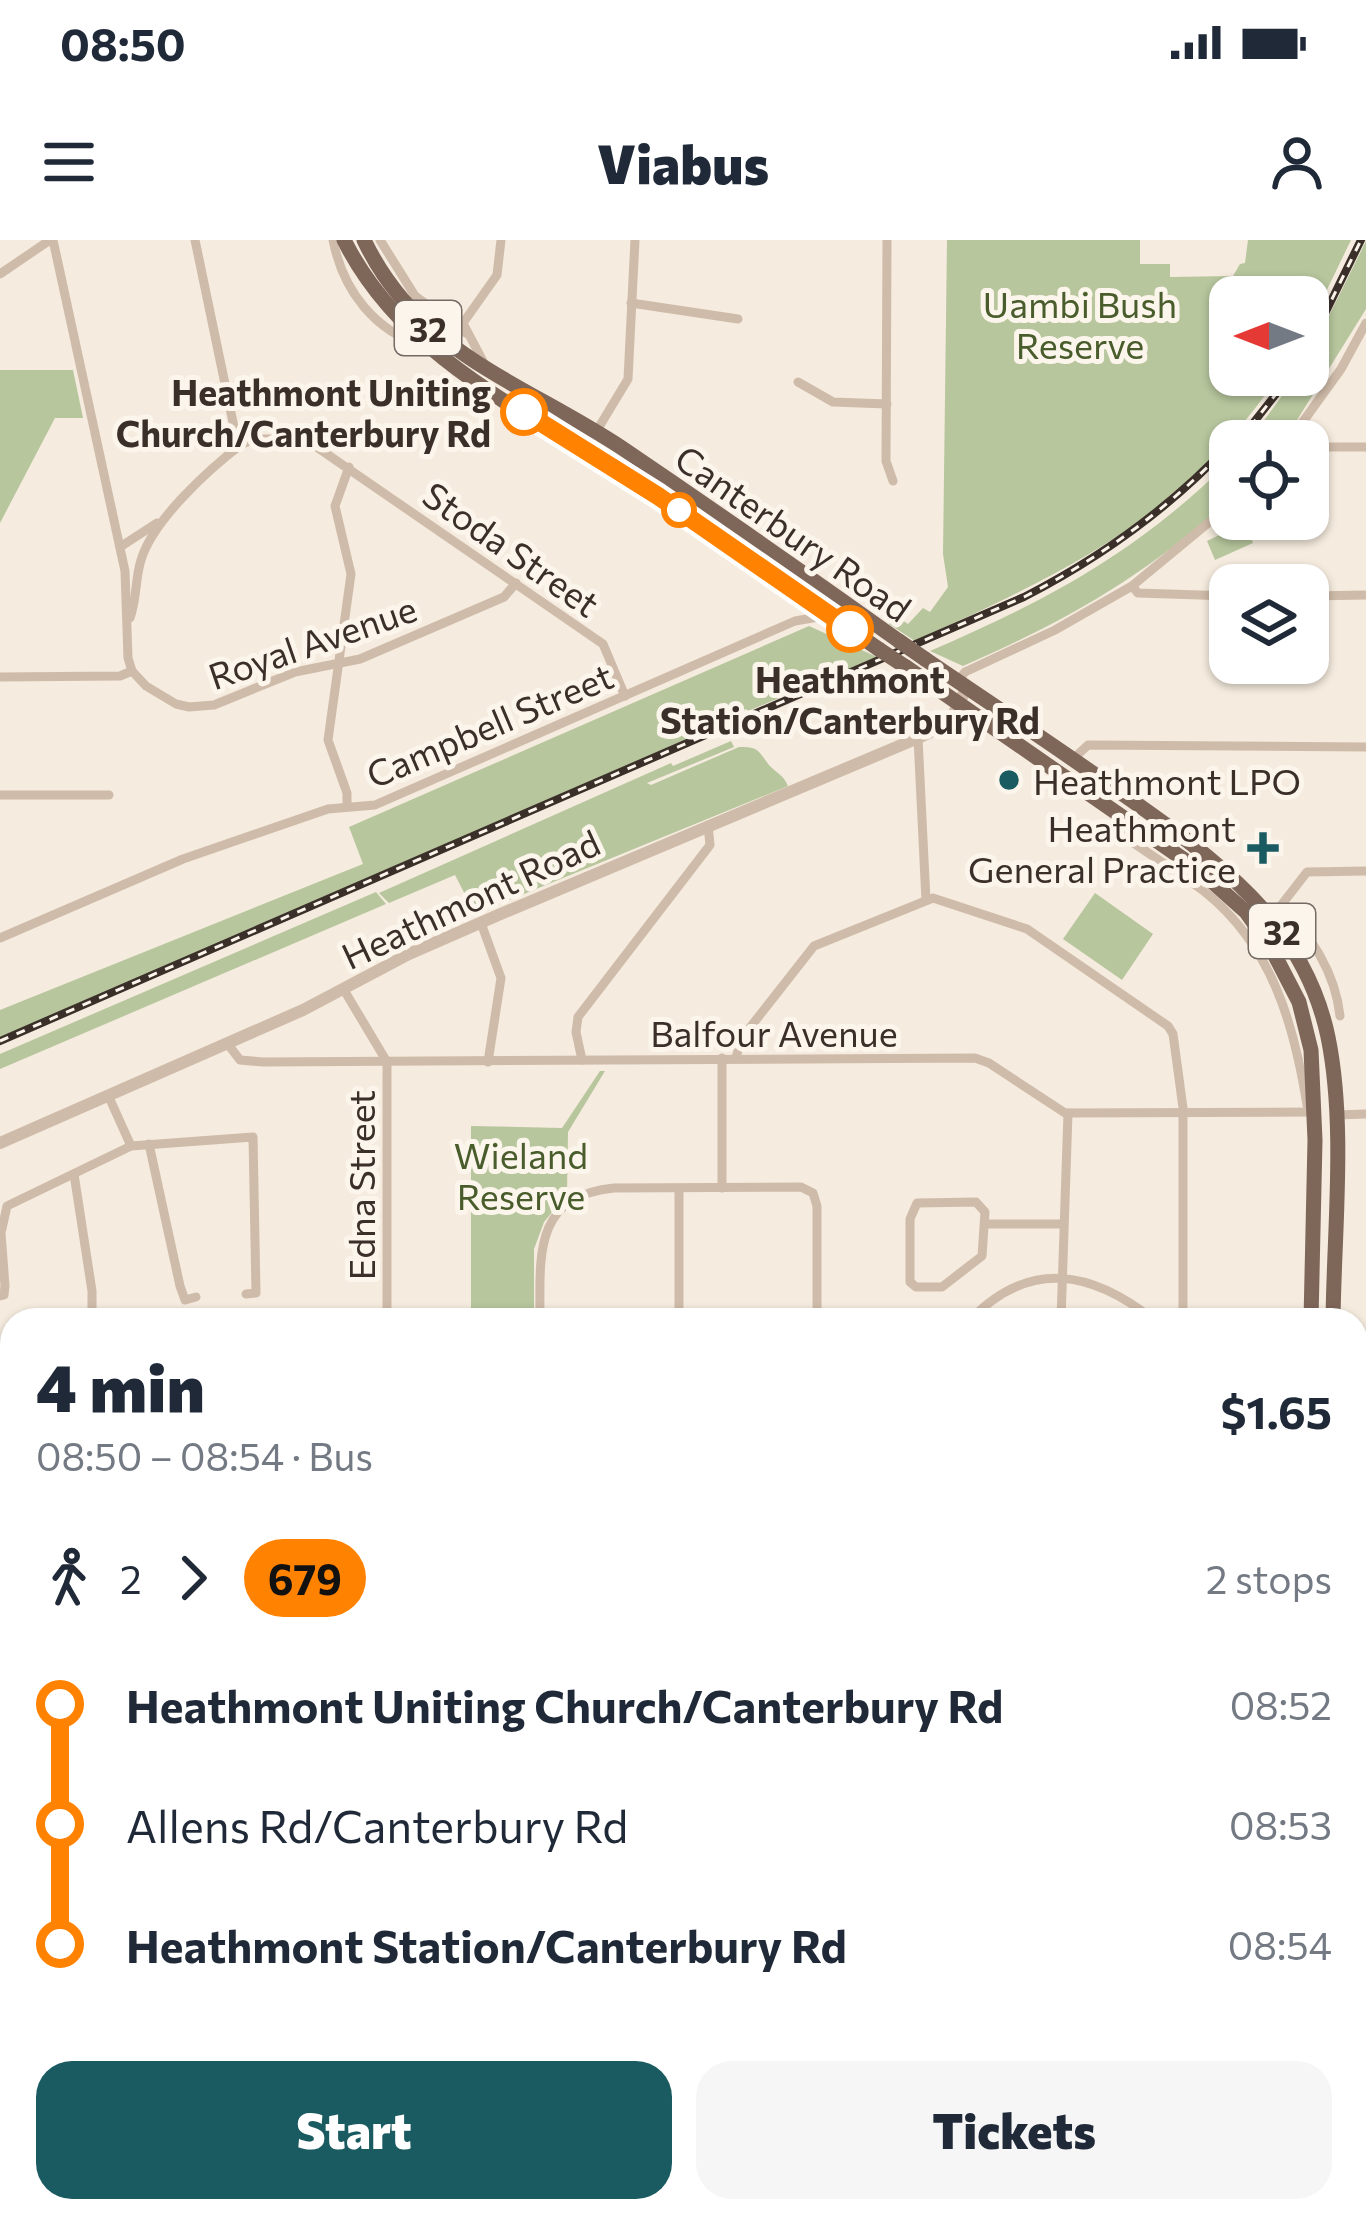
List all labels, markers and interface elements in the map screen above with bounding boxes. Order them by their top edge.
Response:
text: 08:50 [60,15,186,70]
icon: menu [36,129,102,195]
text: Viabus [597,129,769,195]
icon: person [1264,129,1330,195]
north arrow [1209,276,1329,396]
map controls [1209,276,1329,684]
park label: Uambi Bush Reserve [983,281,1177,366]
road number: 32 [395,301,461,355]
place label: Heathmont Uniting Church/Canterbury Rd [116,369,491,454]
marker: Heathmont Uniting Church/Canterbury Rd [502,390,546,434]
button: locate [1209,420,1329,540]
street label: Canterbury Road [668,434,920,630]
street label: Stoda Street [415,471,609,625]
unlabelled marker [663,494,695,526]
button: layers [1209,564,1329,684]
street label: Royal Avenue [202,585,422,697]
marker: Heathmont Station/Canterbury Rd [828,607,872,651]
street label: Campbell Street [359,652,619,796]
place label: Heathmont Station/Canterbury Rd [660,656,1040,741]
place label: Heathmont LPO [1033,758,1301,802]
marker: Heathmont LPO [996,767,1022,793]
place label: Heathmont General Practice [968,805,1236,890]
street label: Heathmont Road [334,819,606,977]
marker: Heathmont General Practice [1247,832,1279,864]
road number: 32 [1249,904,1315,958]
street label: Balfour Avenue [650,1010,898,1054]
street label: Edna Street [338,1090,382,1280]
park label: Wieland Reserve [454,1132,588,1217]
text: 4 min [36,1345,205,1426]
text: $1.65 [1221,1383,1332,1438]
text: 08:50 – 08:54 · Bus [36,1431,373,1479]
icon: walk [36,1545,102,1611]
icon: forward [160,1545,226,1611]
text: 679 [268,1552,342,1604]
text: 2 [120,1554,142,1602]
text: 2 stops [1206,1554,1332,1602]
text: Heathmont Uniting Church/Canterbury Rd [126,1677,1003,1732]
text: 08:52 [1230,1680,1332,1728]
text: Allens Rd/Canterbury Rd [126,1797,628,1852]
text: 08:53 [1229,1800,1332,1848]
text: Heathmont Station/Canterbury Rd [126,1917,847,1972]
text: 08:54 [1228,1920,1332,1968]
button: Start [36,2061,672,2199]
button: Tickets [696,2061,1332,2199]

